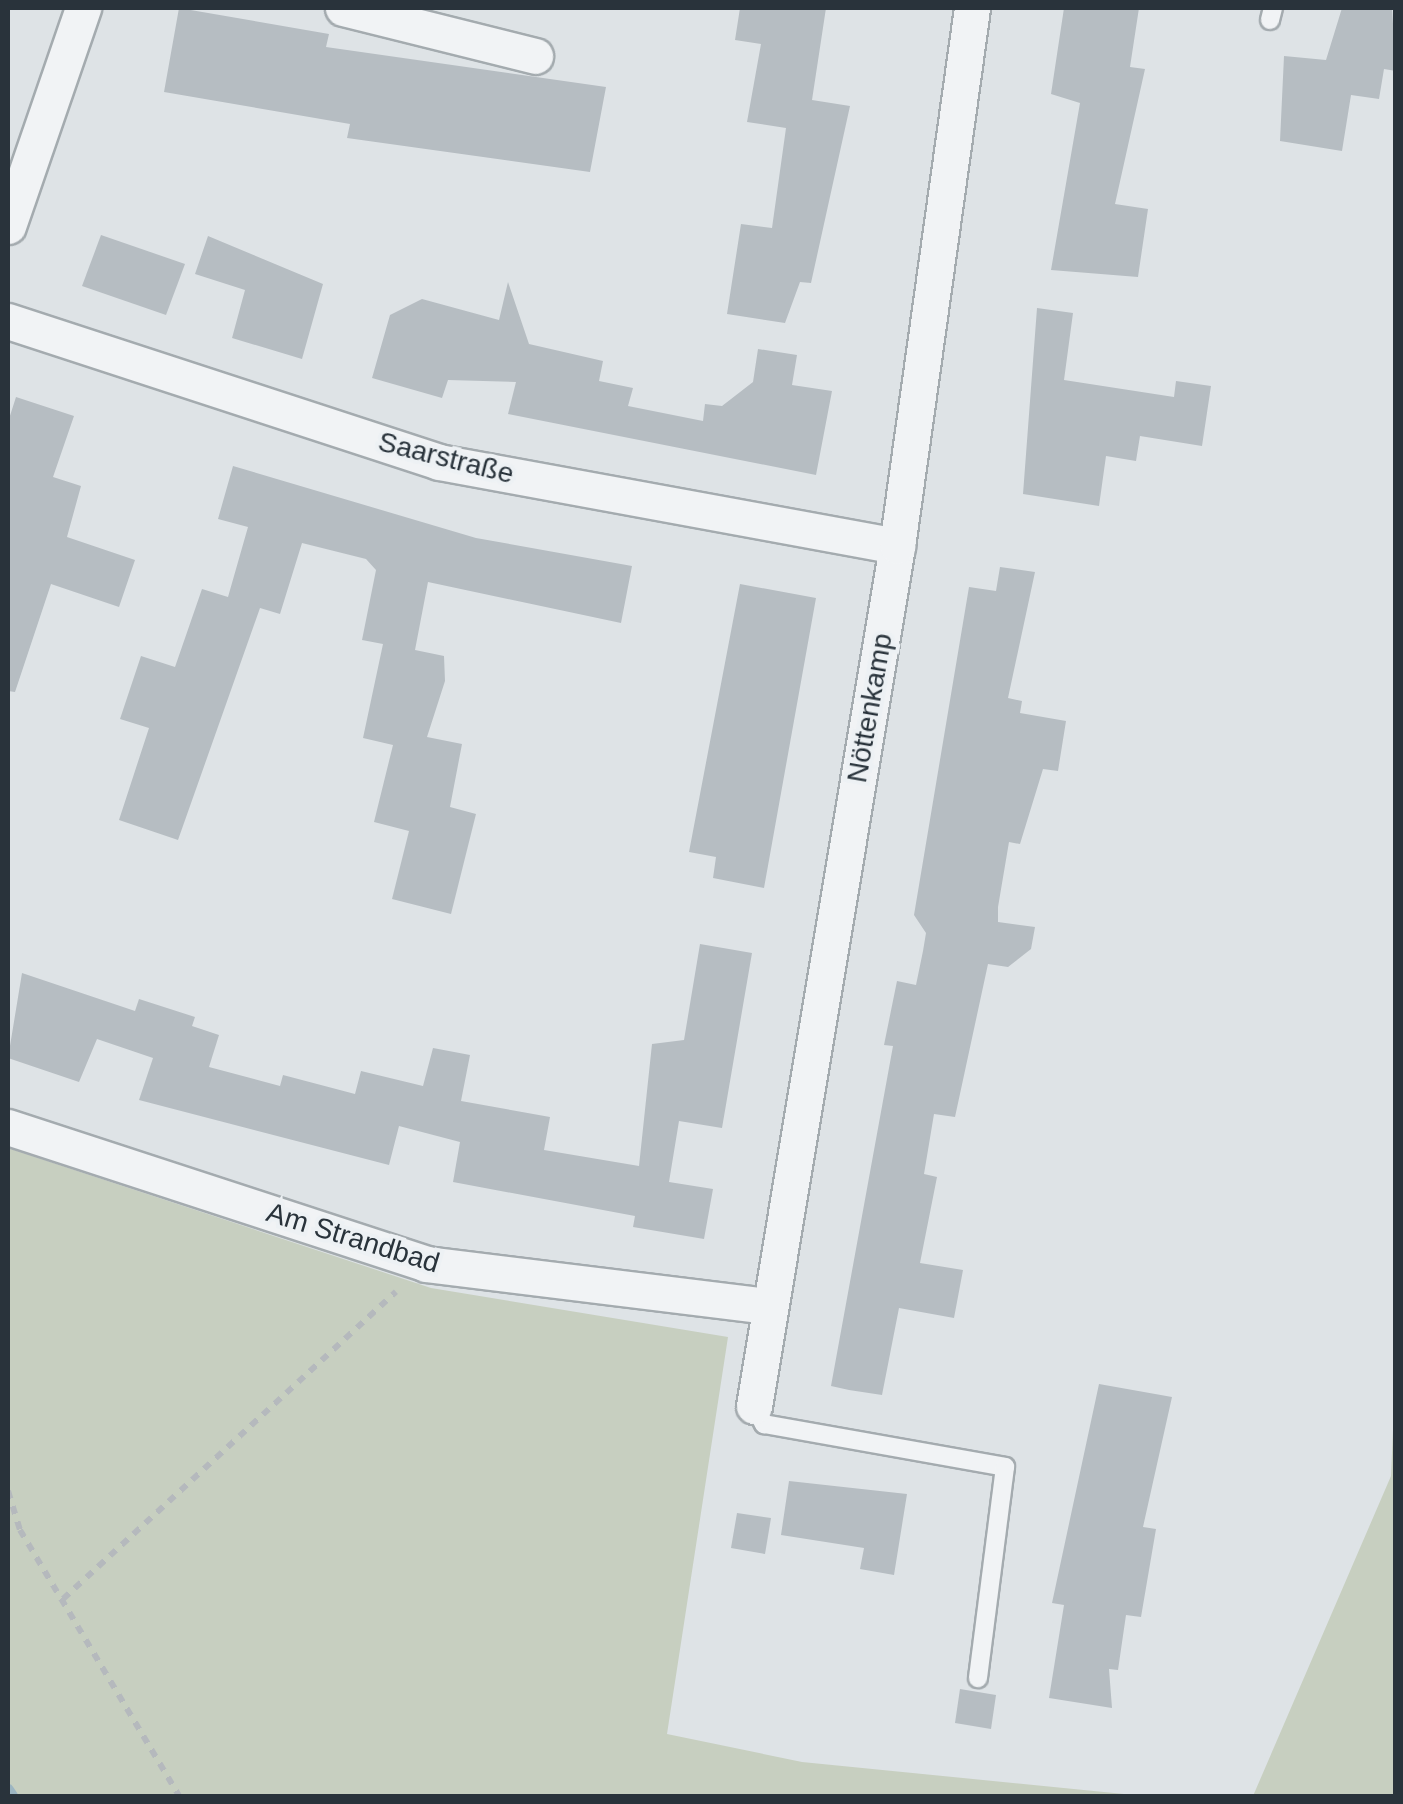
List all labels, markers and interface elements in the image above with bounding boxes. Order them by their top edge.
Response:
street label: Saarstraße [375,425,517,491]
street label: Nöttenkamp [840,631,900,785]
street label: Am Strandbad [263,1196,443,1280]

